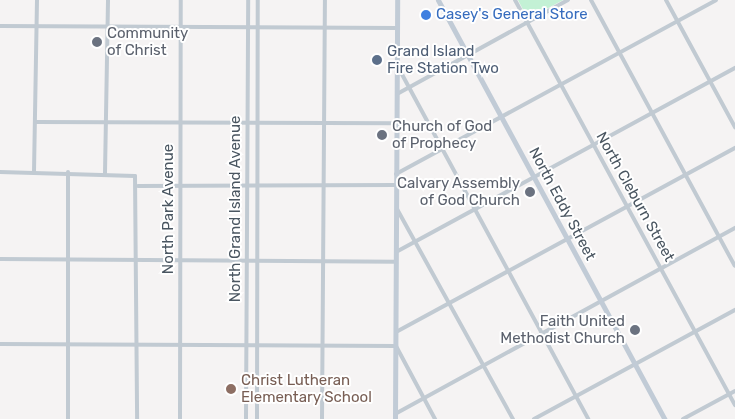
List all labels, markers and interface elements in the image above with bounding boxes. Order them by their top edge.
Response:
place label: Casey's General Store [436,6,588,24]
marker: Casey's General Store [420,9,432,21]
place label: Community of Christ [107,24,188,59]
marker: Community of Christ [91,36,103,48]
place label: Grand Island Fire Station Two [387,42,499,77]
marker: Grand Island Fire Station Two [371,54,383,66]
street label: North Grand Island Avenue [227,115,245,303]
place label: Church of God of Prophecy [392,117,493,152]
marker: Church of God of Prophecy [376,129,388,141]
street label: North Cleburn Street [592,129,678,265]
street label: North Park Avenue [160,144,178,274]
street label: North Eddy Street [525,144,599,264]
place label: Calvary Assembly of God Church [396,174,520,209]
marker: Calvary Assembly of God Church [524,186,536,198]
place label: Faith United Methodist Church [500,312,625,347]
marker: Faith United Methodist Church [629,324,641,336]
place label: Christ Lutheran Elementary School [241,371,372,406]
marker: Christ Lutheran Elementary School [225,383,237,395]

